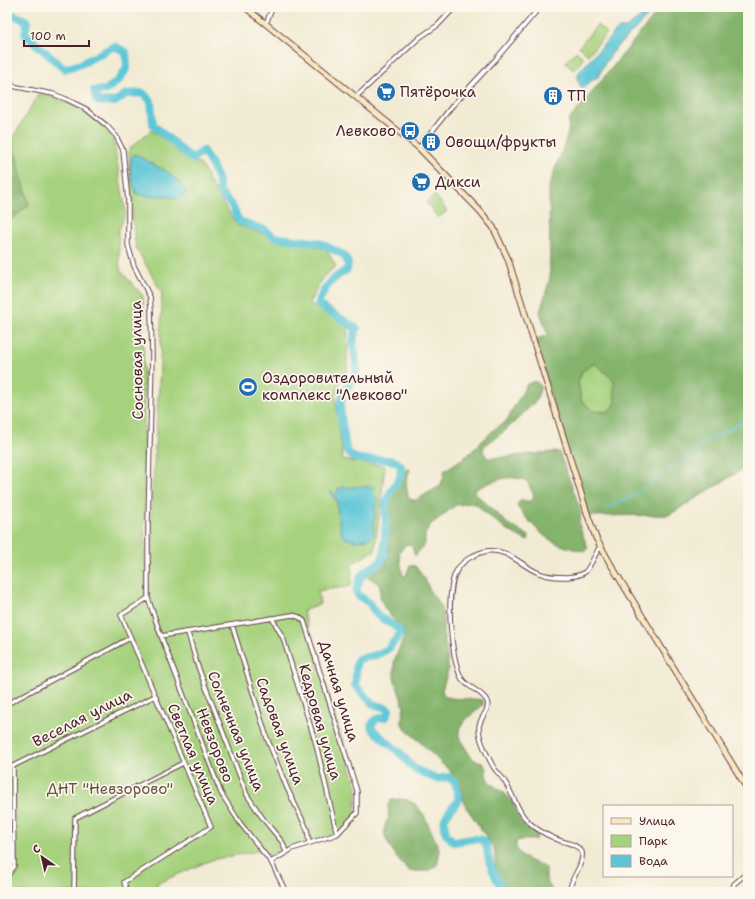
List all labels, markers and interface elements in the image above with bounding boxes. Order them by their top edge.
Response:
scale bar [24,22,89,48]
text: 100 m [30,28,66,44]
supermarket icon: Пятёрочка [375,81,397,103]
place label: Пятёрочка [400,82,477,102]
building icon: ТП [542,85,564,107]
place label: ТП [567,86,586,106]
bus stop icon: Левково [399,120,421,142]
place label: Левково [336,121,396,141]
building icon: Овощи/фрукты [420,131,442,153]
place label: Овощи/фрукты [445,132,556,152]
supermarket icon: Дикси [410,171,432,193]
place label: Дикси [435,172,481,192]
street label: Сосновая улица [126,300,148,420]
place label: Оздоровительный комплекс "Левково" [262,368,407,405]
sports icon: Оздоровительный комплекс "Левково" [237,376,259,398]
street label: Дачная улица [314,638,364,745]
street label: Кедровая улица [294,662,346,783]
street label: Солнечная улица [203,668,269,795]
street label: Садовая улица [251,675,309,788]
street label: Веселая улица [29,684,136,752]
street label: Светлая улица [163,700,224,808]
street label: Невзорово [192,705,238,785]
park label: ДНТ "Невзорово" [47,779,173,799]
legend [603,805,733,877]
text: Улица [639,813,676,829]
text: Парк [639,833,668,849]
north arrow [22,837,62,877]
text: С [30,841,44,857]
text: Вода [639,853,668,869]

